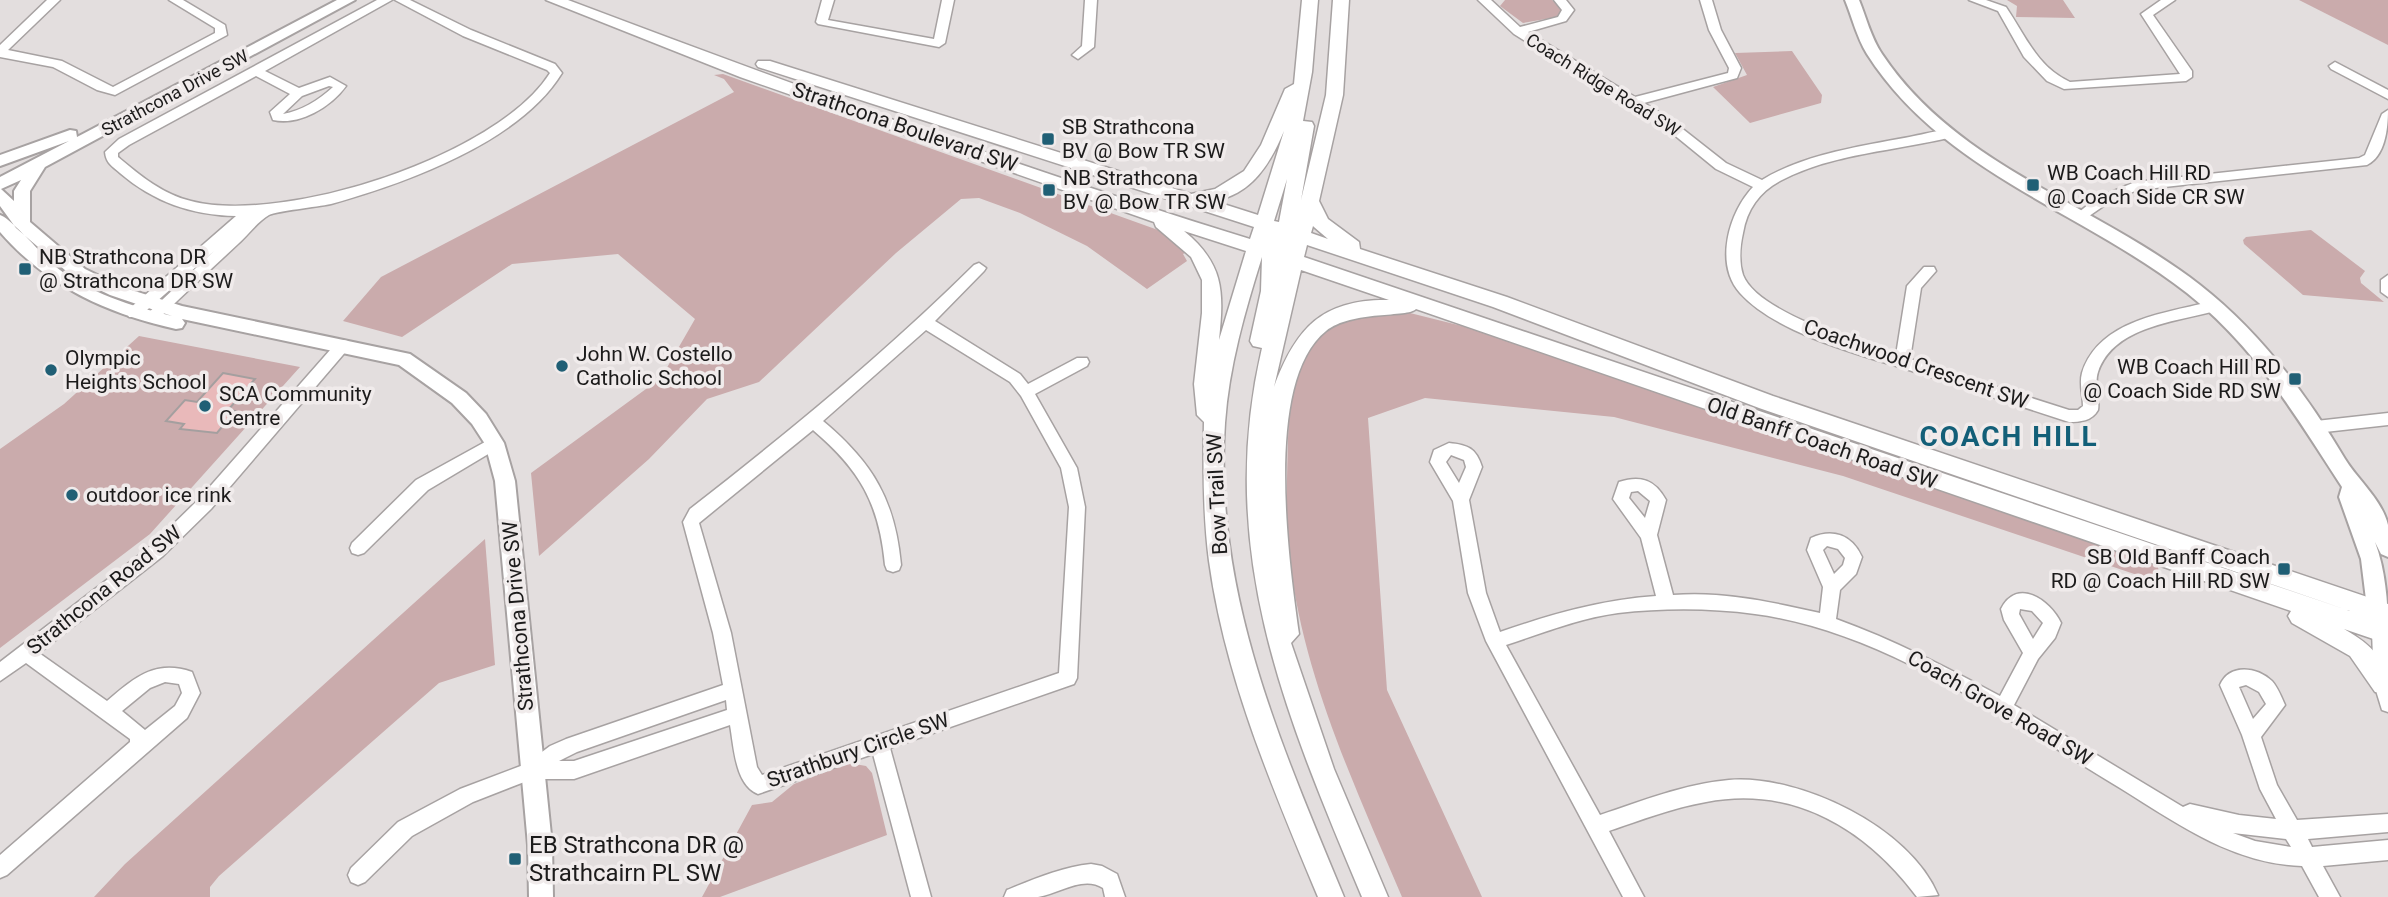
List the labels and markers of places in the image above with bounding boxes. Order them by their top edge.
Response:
place label: SB Strathcona BV @ Bow TR SW [1062,115,1225,163]
marker: SB Strathcona BV @ Bow TR SW [1040,131,1056,147]
place label: WB Coach Hill RD @ Coach Side CR SW [2047,161,2245,209]
place label: NB Strathcona BV @ Bow TR SW [1063,166,1226,214]
marker: WB Coach Hill RD @ Coach Side CR SW [2025,177,2041,193]
marker: NB Strathcona BV @ Bow TR SW [1041,182,1057,198]
place label: NB Strathcona DR @ Strathcona DR SW [39,245,234,293]
marker: NB Strathcona DR @ Strathcona DR SW [17,261,33,277]
place label: John W. Costello Catholic School [576,342,733,390]
place label: Olympic Heights School [65,346,207,394]
place label: WB Coach Hill RD @ Coach Side RD SW [2083,355,2281,403]
marker: John W. Costello Catholic School [554,358,570,374]
marker: Olympic Heights School [43,362,59,378]
marker: WB Coach Hill RD @ Coach Side RD SW [2287,371,2303,387]
place label: SCA Community Centre [219,382,372,430]
marker: SCA Community Centre [197,398,213,414]
place label: outdoor ice rink [86,483,232,507]
marker: outdoor ice rink [64,487,80,503]
place label: SB Old Banff Coach RD @ Coach Hill RD SW [2051,545,2270,593]
marker: SB Old Banff Coach RD @ Coach Hill RD SW [2276,561,2292,577]
place label: EB Strathcona DR @ Strathcairn PL SW [529,831,744,887]
marker: EB Strathcona DR @ Strathcairn PL SW [507,851,523,867]

